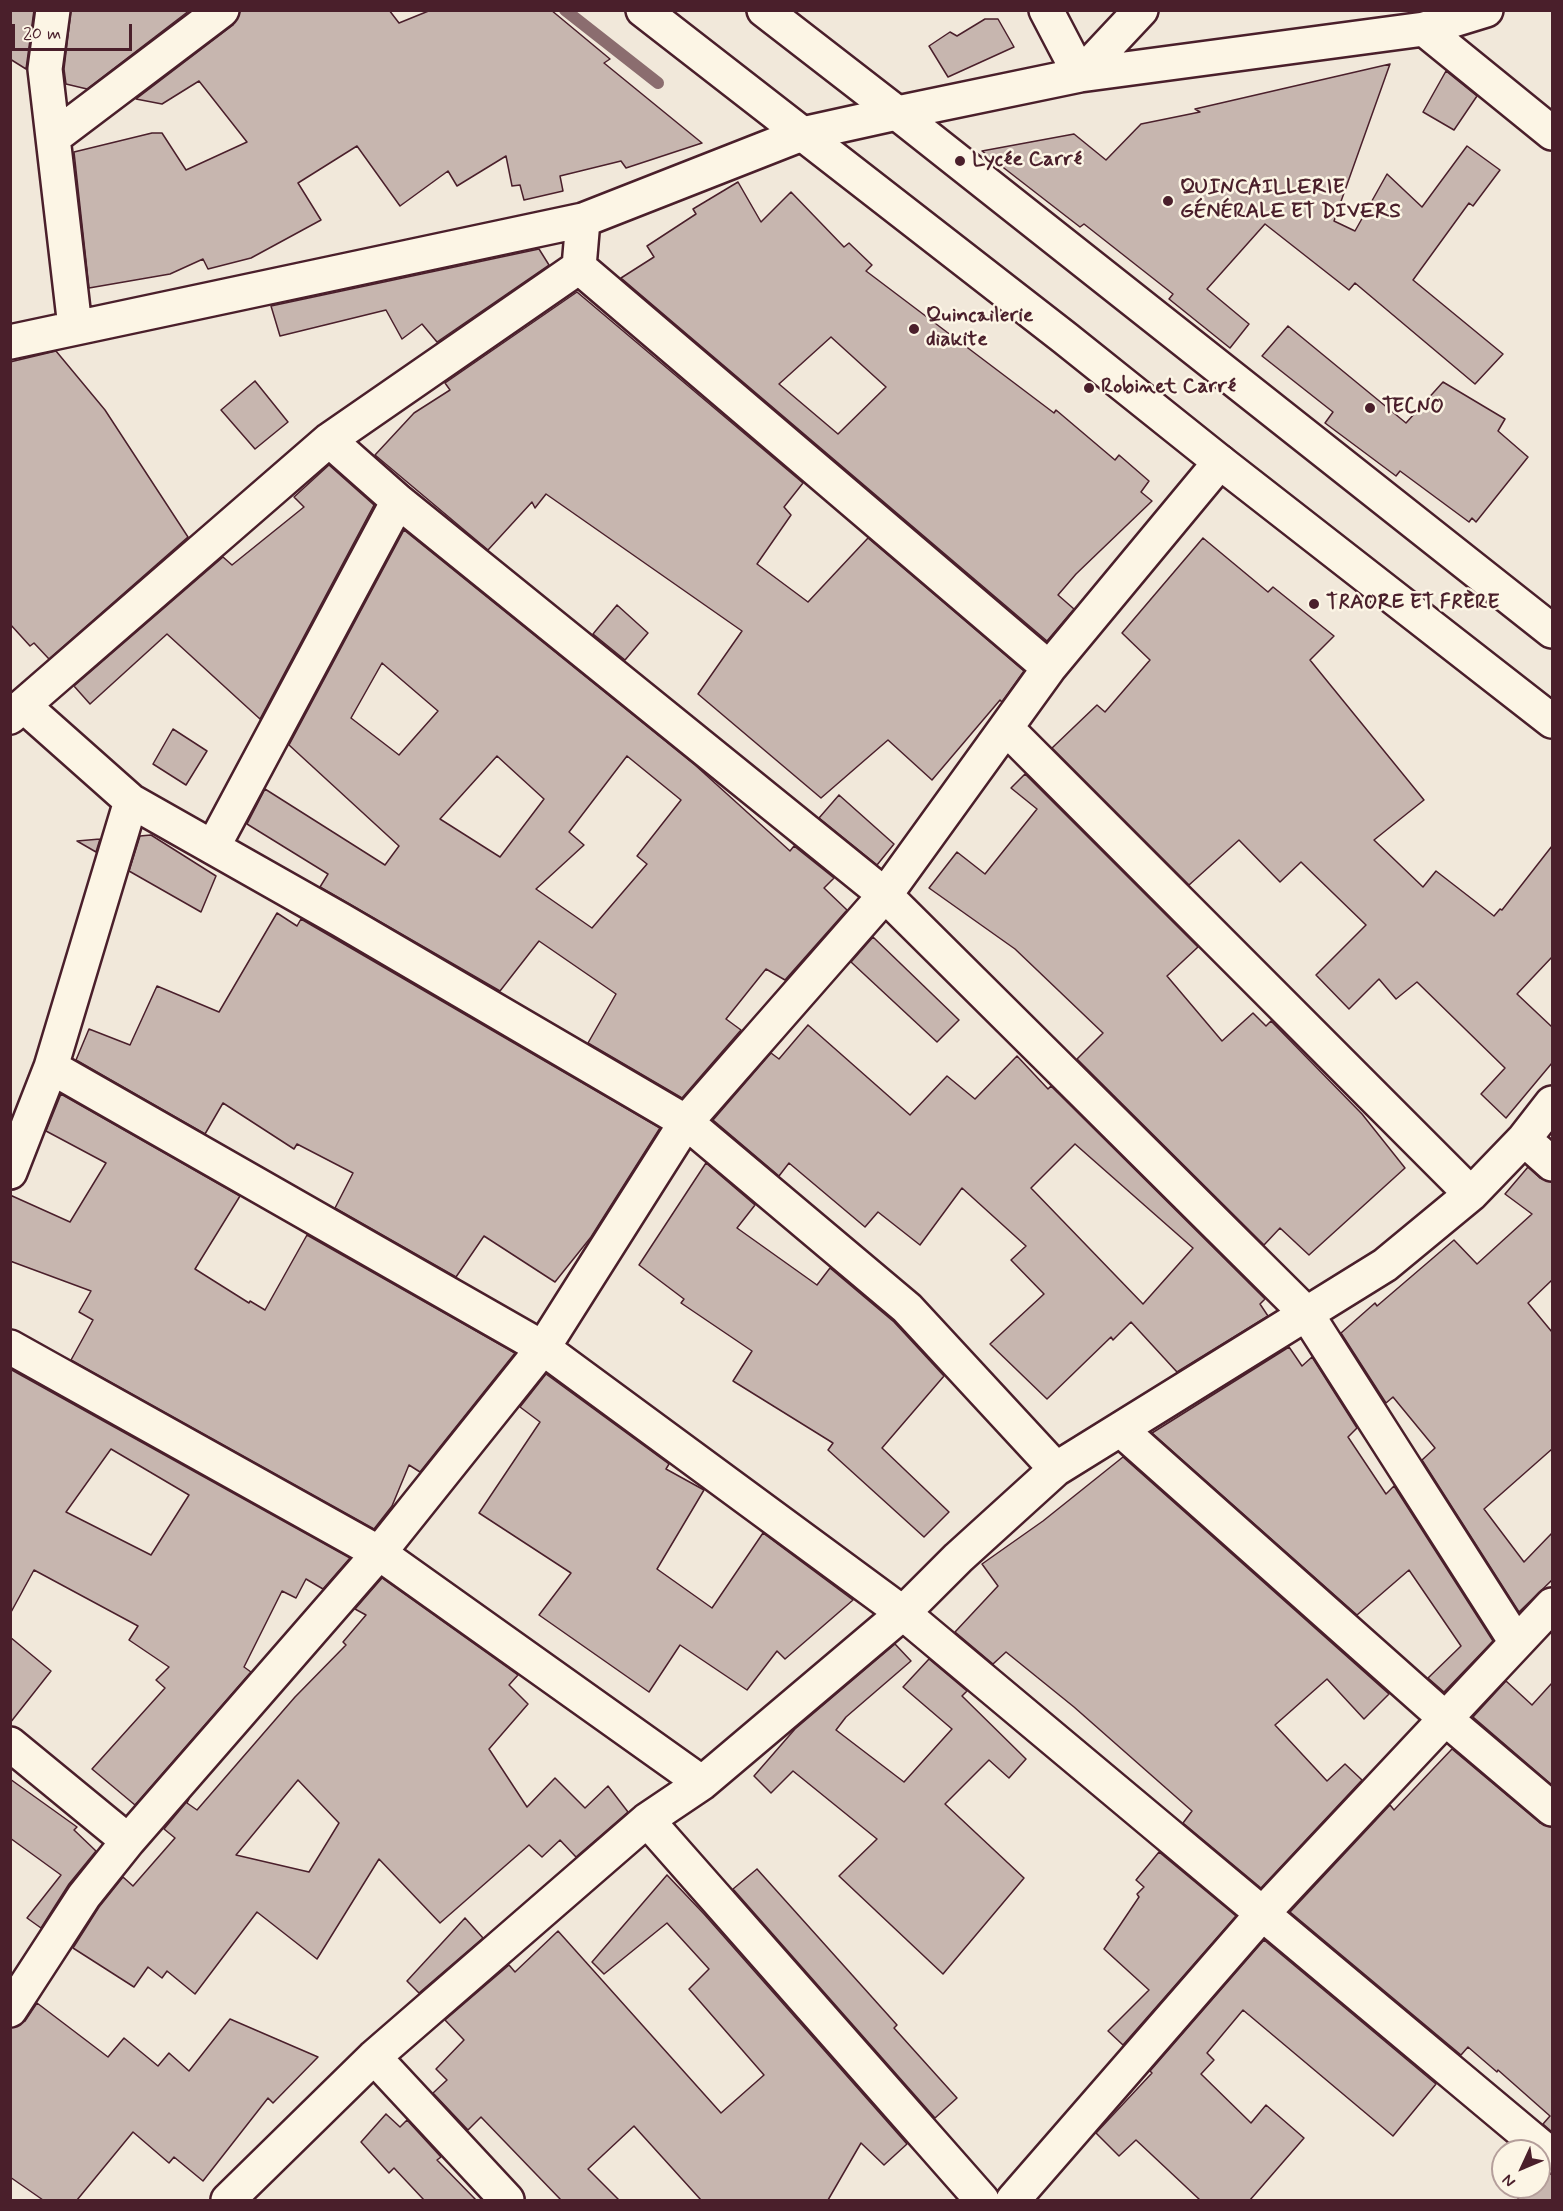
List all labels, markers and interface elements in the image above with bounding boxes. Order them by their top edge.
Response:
scale bar [15,12,135,50]
text: 20 m [23,22,61,46]
place label: Lycée Carré [972,148,1082,174]
marker: Lycée Carré [953,154,967,168]
place label: QUINCAILLERIE GÉNÉRALE ET DIVERS [1180,176,1401,226]
marker: QUINCAILLERIE GÉNÉRALE ET DIVERS [1161,194,1175,208]
place label: Quincailerie diakite [926,304,1033,354]
marker: Quincailerie diakite [907,322,921,336]
place label: Robinet Carré [1101,375,1236,401]
marker: Robinet Carré [1082,381,1096,395]
place label: TECNO [1382,395,1444,421]
marker: TECNO [1363,401,1377,415]
place label: TRAORE ET FRÈRE [1326,591,1500,617]
marker: TRAORE ET FRÈRE [1307,597,1321,611]
north arrow [1491,2139,1551,2199]
text: N [1498,2169,1520,2192]

